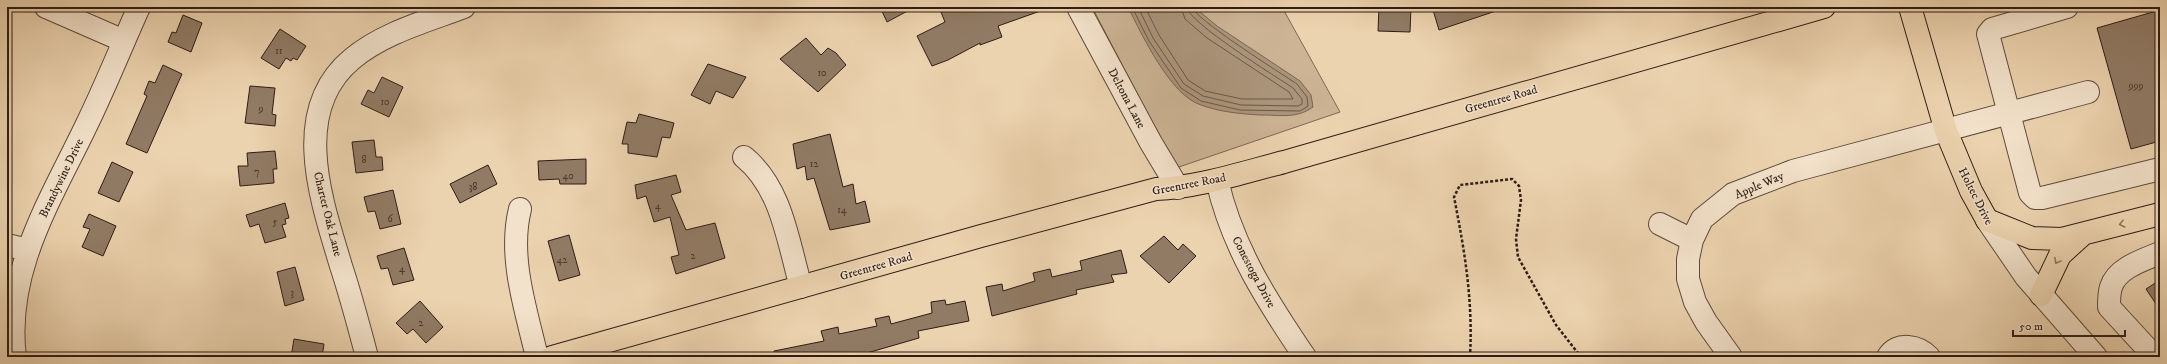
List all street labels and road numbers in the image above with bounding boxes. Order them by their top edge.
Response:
street label: Deltona Lane [1104,66,1149,131]
street label: Greentree Road [1463,82,1539,117]
street label: Brandywine Drive [36,136,87,220]
street label: Holtec Drive [1955,165,1996,228]
street label: Apple Way [1732,168,1786,202]
street label: Charter Oak Lane [310,170,345,258]
street label: Greentree Road [1151,170,1227,199]
street label: Conestoga Drive [1228,234,1279,311]
street label: Greentree Road [838,249,914,284]

